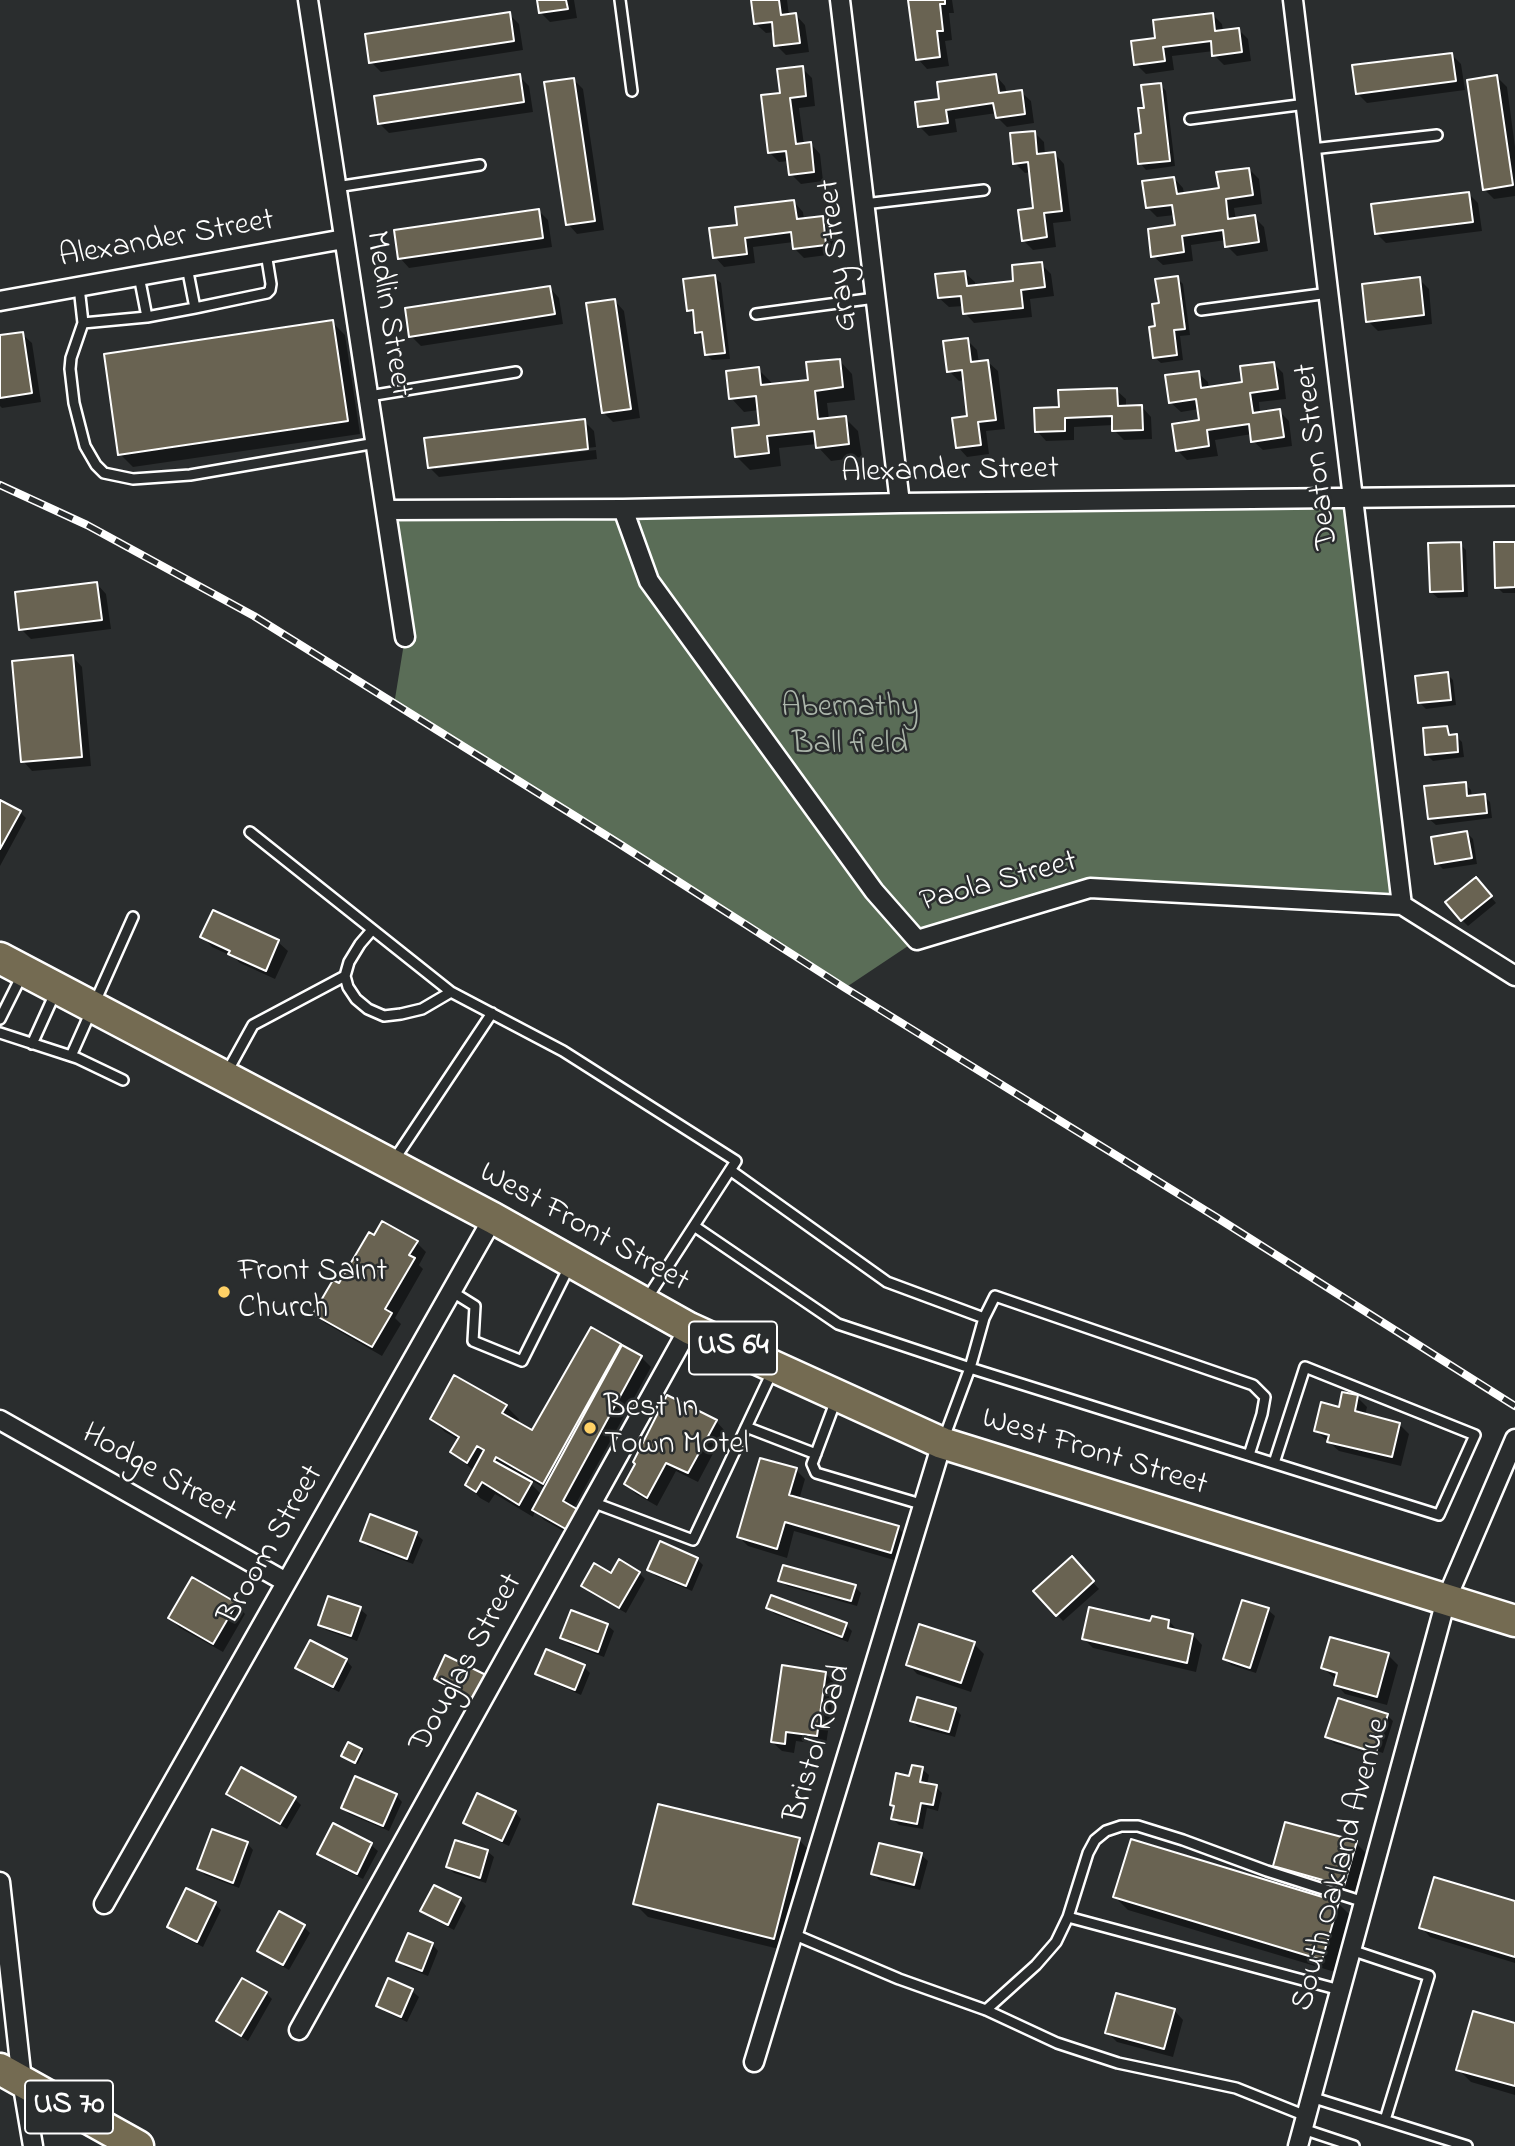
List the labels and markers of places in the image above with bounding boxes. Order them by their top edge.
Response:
place label: Front Saint Church [238,1255,387,1330]
marker: Front Saint Church [216,1284,232,1300]
place label: Best In Town Motel [604,1391,749,1466]
marker: Best In Town Motel [582,1420,598,1436]

